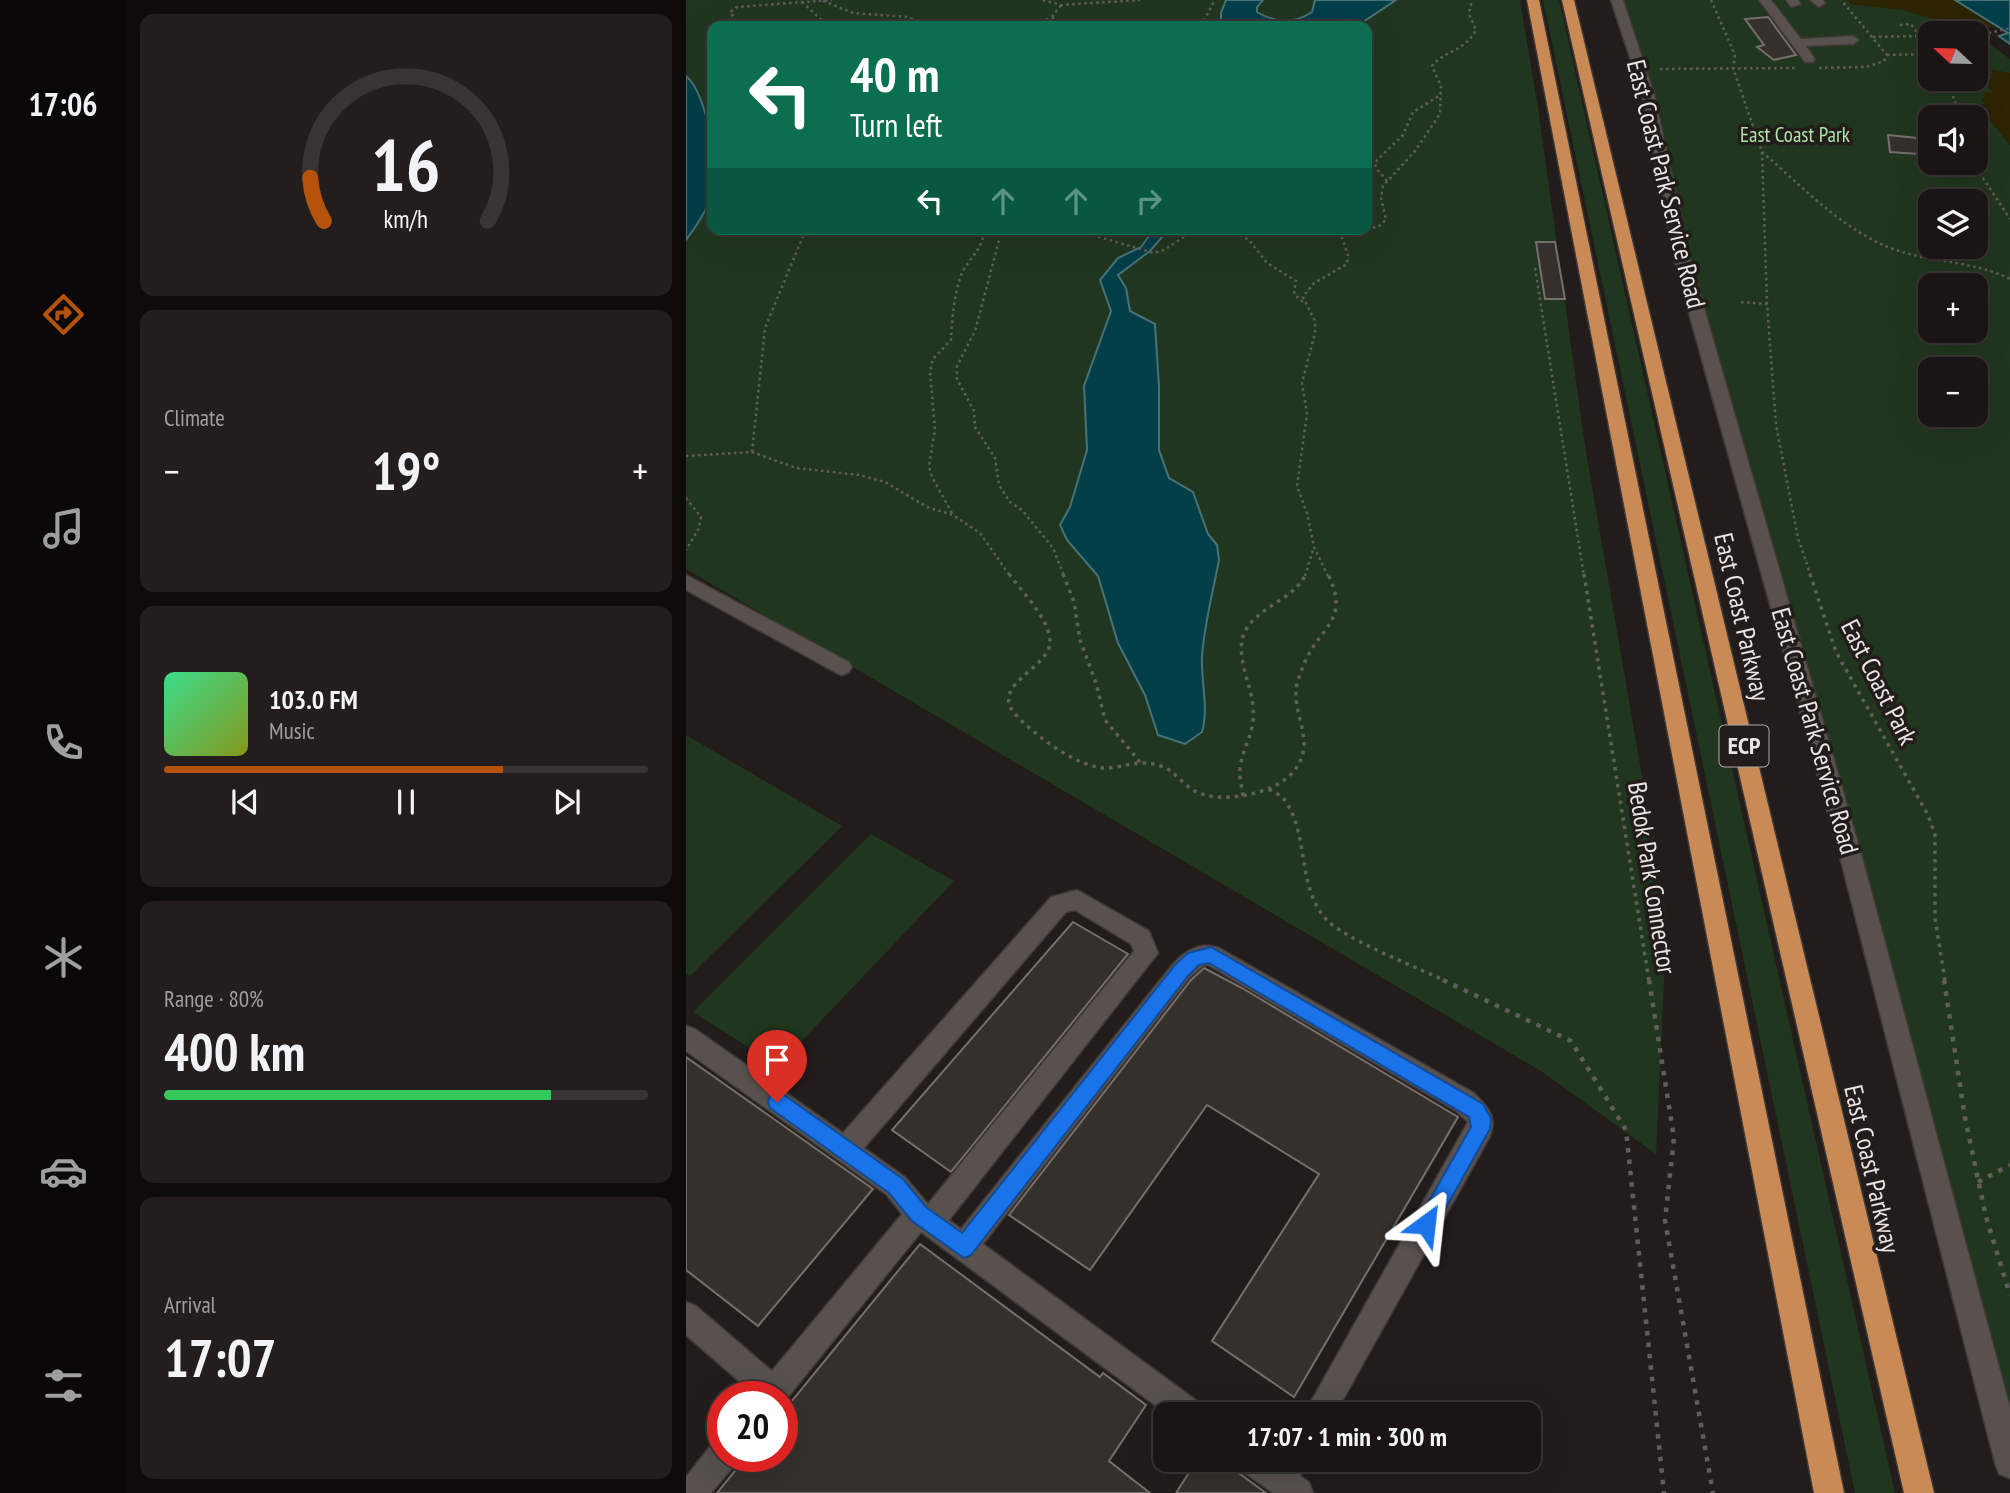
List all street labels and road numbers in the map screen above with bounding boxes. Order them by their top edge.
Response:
street label: East Coast Park Service Road [1620,56,1713,312]
street label: East Coast Parkway [1707,530,1778,704]
street label: East Coast Park Service Road [1764,604,1866,858]
street label: East Coast Park [1834,614,1925,750]
road number: ECP [1720,726,1768,766]
street label: Bedok Park Connector [1621,779,1684,976]
street label: East Coast Parkway [1837,1082,1908,1256]

